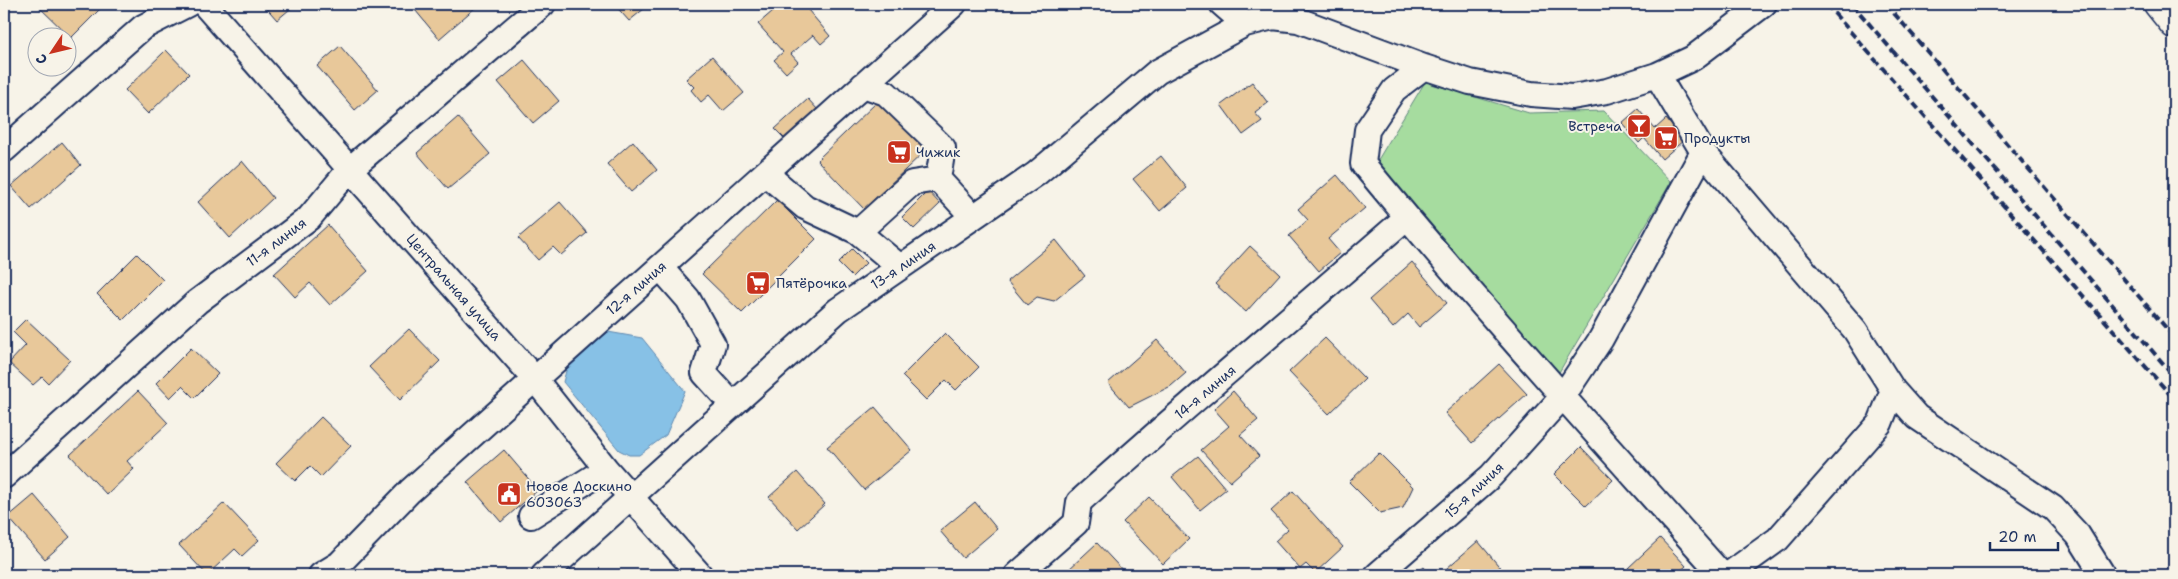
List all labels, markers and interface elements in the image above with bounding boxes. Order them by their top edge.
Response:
north arrow [28,28,78,78]
text: С [32,51,51,68]
bar icon: Встреча [1626,113,1652,139]
place label: Встреча [1568,117,1622,135]
supermarket icon: Продукты [1653,125,1679,151]
place label: Продукты [1684,129,1751,147]
supermarket icon: Чижик [886,139,912,165]
place label: Чижик [916,143,961,161]
street label: 11-я линия [242,213,310,271]
street label: Центральная улица [403,230,506,345]
street label: 13-я линия [867,237,939,293]
street label: 12-я линия [602,257,670,319]
supermarket icon: Пятёрочка [745,270,771,296]
place label: Пятёрочка [776,274,847,292]
street label: 14-я линия [1170,361,1240,423]
street label: 15-я линия [1441,458,1507,522]
place label: Новое Доскино 603063 [526,477,632,511]
public building icon: Новое Доскино 603063 [496,481,522,507]
scale bar [1990,519,2058,551]
text: 20 m [1998,527,2037,547]

